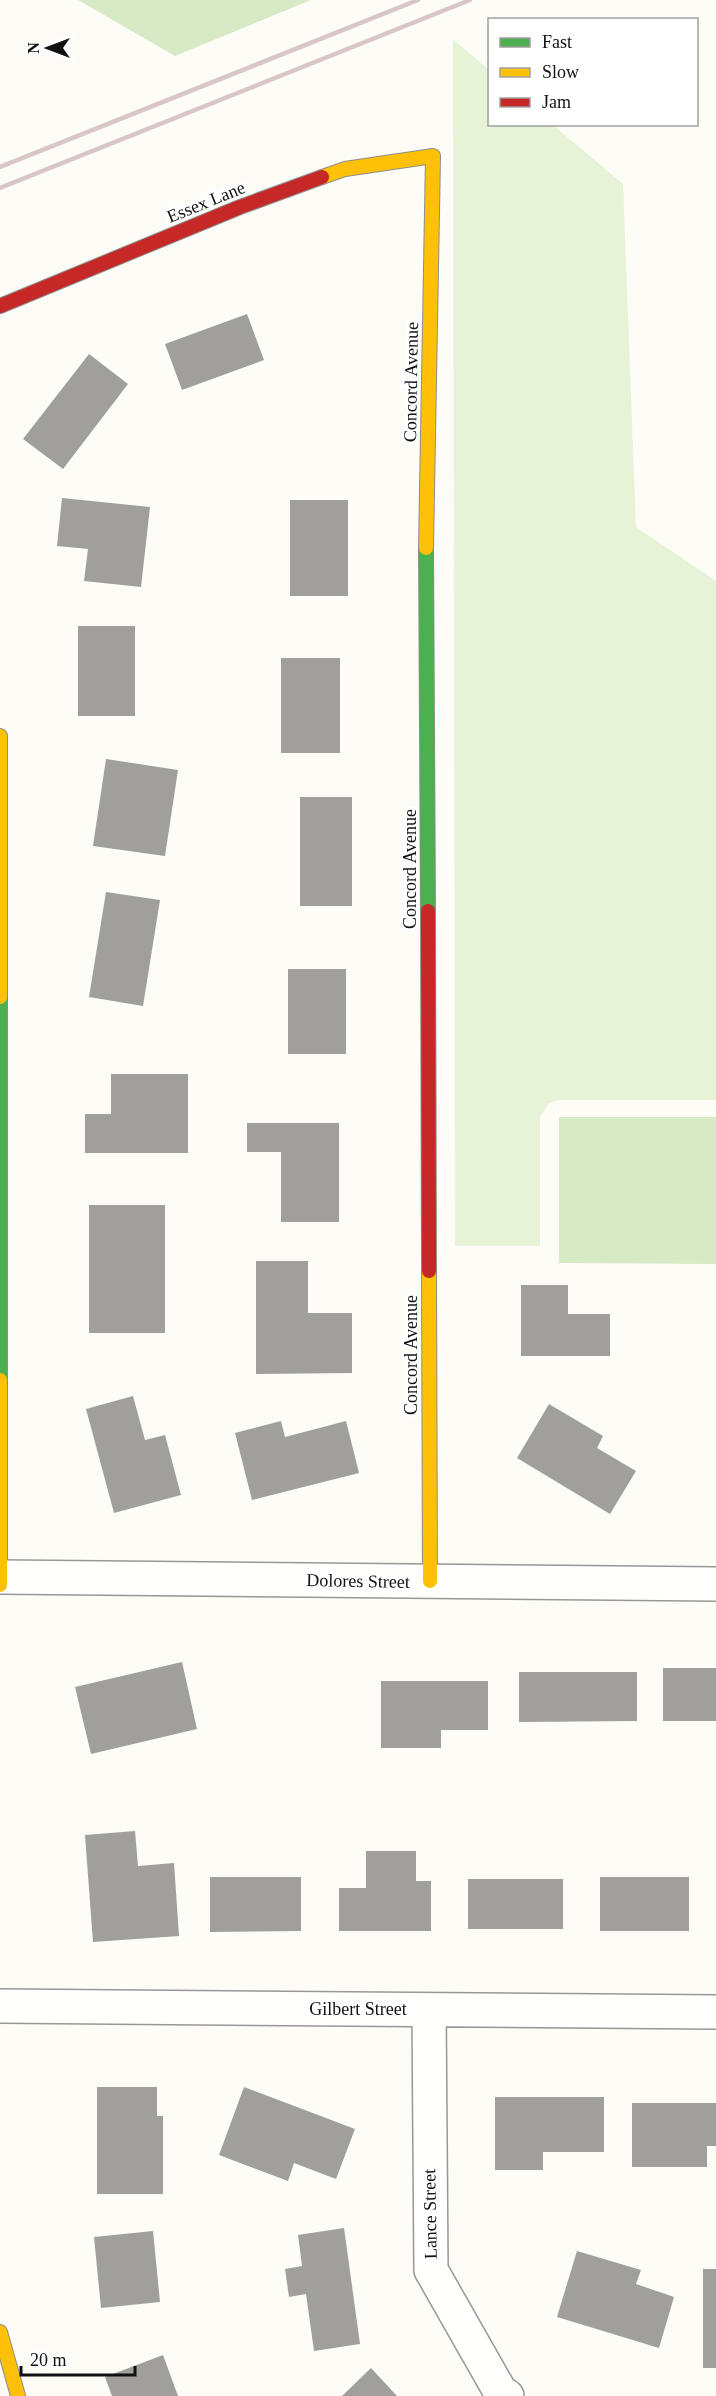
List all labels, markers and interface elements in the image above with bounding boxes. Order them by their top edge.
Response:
north arrow [18,18,78,78]
legend [488,18,698,126]
text: Fast [542,32,572,52]
text: N [25,42,42,54]
text: Slow [542,62,579,82]
text: Jam [542,92,571,112]
street label: Essex Lane [164,177,248,227]
street label: Concord Avenue [400,322,422,442]
street label: Concord Avenue [400,809,420,929]
street label: Concord Avenue [401,1295,421,1415]
street label: Dolores Street [306,1570,410,1592]
street label: Gilbert Street [309,1999,407,2019]
street label: Lance Street [419,2169,441,2259]
scale bar [21,2339,135,2377]
text: 20 m [30,2350,67,2370]

